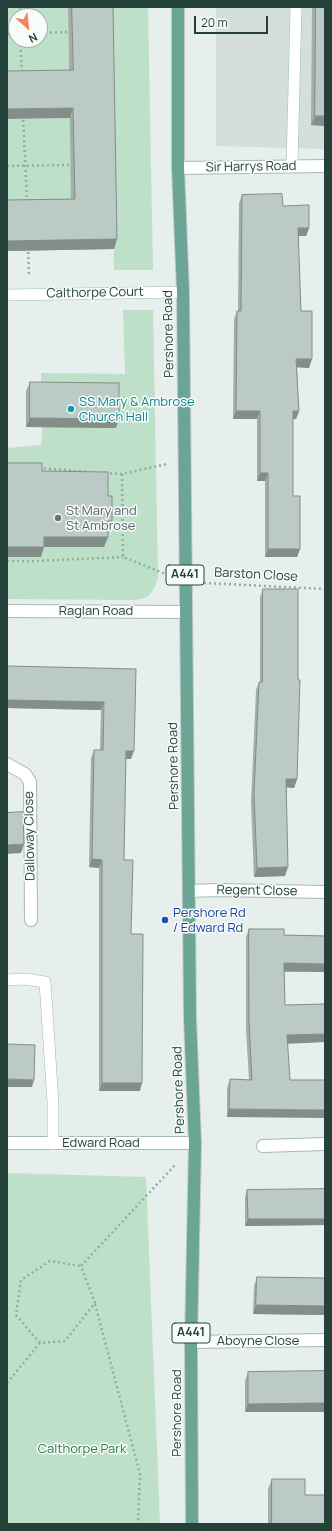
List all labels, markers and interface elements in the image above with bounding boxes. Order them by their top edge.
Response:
north arrow [8,8,48,48]
scale bar [196,8,270,34]
text: 20 m [201,14,228,31]
text: N [26,30,40,47]
street label: Sir Harrys Road [205,158,297,176]
street label: Calthorpe Court [46,284,144,302]
street label: Pershore Road [160,290,178,378]
place label: SS Mary & Ambrose Church Hall [79,394,195,425]
marker: SS Mary & Ambrose Church Hall [66,404,76,414]
place label: St Mary and St Ambrose [66,503,137,534]
marker: St Mary and St Ambrose [53,513,63,523]
road number: A441 [166,565,204,585]
street label: Barston Close [214,565,298,585]
street label: Raglan Road [59,603,133,619]
street label: Pershore Road [165,722,183,810]
street label: Dalloway Close [21,791,39,881]
street label: Regent Close [216,882,298,900]
place label: Pershore Rd / Edward Rd [173,905,246,936]
marker: Pershore Rd / Edward Rd [160,915,170,925]
street label: Pershore Road [170,1046,188,1134]
street label: Edward Road [62,1135,140,1151]
road number: A441 [172,1323,210,1343]
street label: Aboyne Close [217,1333,299,1349]
street label: Pershore Road [169,1369,185,1457]
park label: Calthorpe Park [38,1441,126,1457]

